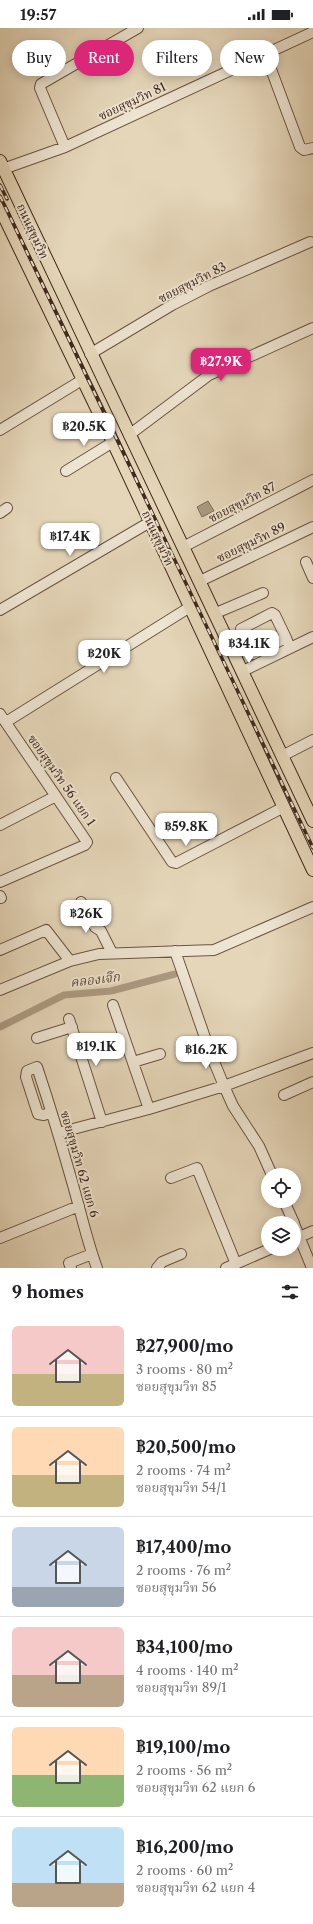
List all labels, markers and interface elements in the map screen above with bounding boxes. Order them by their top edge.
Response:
text: 19:57 [20,5,56,24]
chip: Buy [12,40,66,76]
chip: Rent [74,40,134,76]
chip: Filters [142,40,212,76]
chip: New [220,40,279,76]
street label: ซอยสุขุมวิท 81 [96,79,169,124]
street label: ถนนสุขุมวิท [13,201,52,261]
street label: ซอยสุขุมวิท 83 [155,258,229,306]
pin: ฿27.9K [188,348,254,382]
text: ฿27.9K [200,353,242,369]
pin: ฿20.5K [51,413,117,447]
text: ฿20.5K [62,418,106,434]
street label: ซอยสุขุมวิท 87 [206,479,279,526]
street label: ถนนสุขุมวิท [138,508,177,568]
street label: ซอยสุขุมวิท 89 [214,519,288,566]
pin: ฿17.4K [37,523,103,557]
text: ฿17.4K [50,528,90,544]
pin: ฿34.1K [216,630,282,664]
text: ฿34.1K [228,635,270,651]
pin: ฿20K [80,640,128,674]
text: ฿20K [87,645,121,661]
street label: ซอยสุขุมวิท 56 แยก 1 [24,731,99,829]
pin: ฿59.8K [153,813,219,847]
text: ฿59.8K [164,818,208,834]
pin: ฿26K [62,900,110,934]
text: ฿26K [69,905,103,921]
water label: คลองเจ๊ก [69,968,122,990]
pin: ฿19.1K [63,1033,129,1067]
pin: ฿16.2K [173,1036,239,1070]
text: ฿19.1K [76,1038,116,1054]
text: ฿16.2K [185,1041,227,1057]
street label: ซอยสุขุมวิท 62 แยก 6 [57,1109,102,1219]
map controls [261,1168,301,1256]
button: locate [261,1168,301,1208]
button: layers [261,1216,301,1256]
icon: filters [279,1281,301,1303]
text: 9 homes [12,1282,84,1302]
text: ฿27,900/mo [136,1336,233,1356]
icon: home [44,1342,92,1390]
text: 3 rooms · 80 m² [136,1361,233,1377]
text: ซอยสุขุมวิท 85 [136,1378,216,1394]
text: ฿20,500/mo [136,1437,236,1457]
icon: home [44,1443,92,1491]
text: 2 rooms · 74 m² [136,1462,231,1478]
text: ซอยสุขุมวิท 54/1 [136,1479,226,1495]
text: ฿17,400/mo [136,1537,231,1557]
icon: home [44,1543,92,1591]
text: 2 rooms · 76 m² [136,1562,231,1578]
text: ซอยสุขุมวิท 56 [136,1579,216,1595]
text: ฿34,100/mo [136,1637,233,1657]
icon: home [44,1643,92,1691]
text: 4 rooms · 140 m² [136,1662,239,1678]
text: ซอยสุขุมวิท 89/1 [136,1679,227,1695]
text: ฿19,100/mo [136,1737,230,1757]
icon: home [44,1743,92,1791]
text: 2 rooms · 56 m² [136,1762,232,1778]
text: ซอยสุขุมวิท 62 แยก 6 [136,1779,255,1795]
text: ฿16,200/mo [136,1837,234,1857]
icon: home [44,1843,92,1891]
text: 2 rooms · 60 m² [136,1862,233,1878]
text: ซอยสุขุมวิท 62 แยก 4 [136,1879,255,1895]

